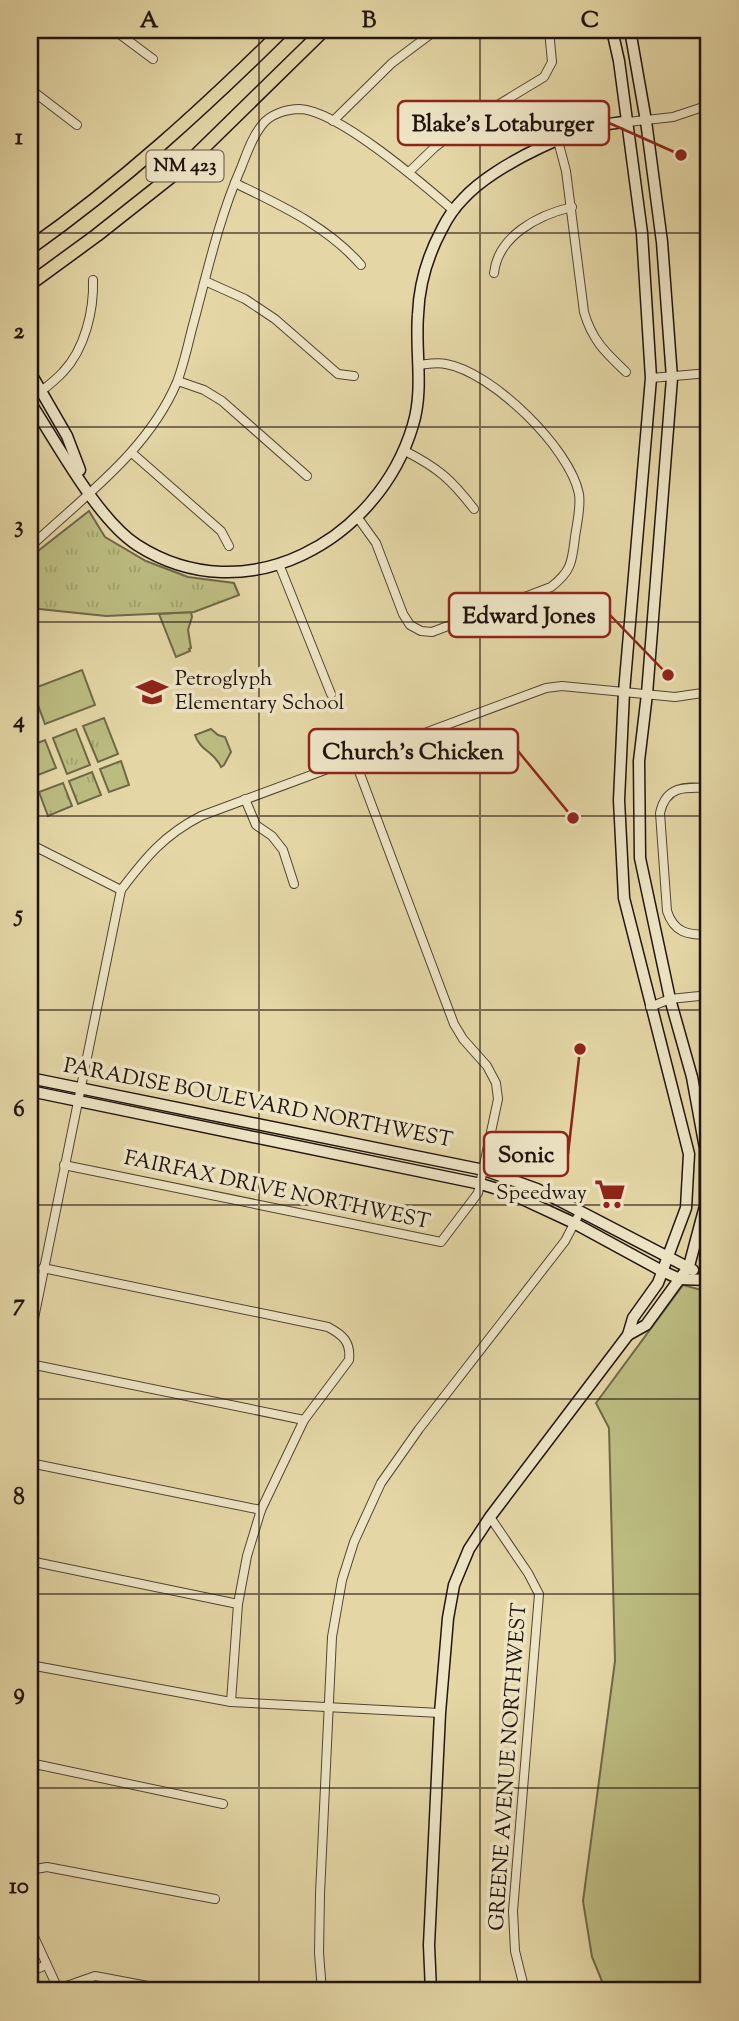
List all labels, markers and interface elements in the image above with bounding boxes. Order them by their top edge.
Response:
text: A [140,5,159,38]
text: B [362,5,377,38]
text: C [581,5,599,38]
callout: Blake's Lotaburger [398,101,609,145]
text: Blake's Lotaburger [412,109,595,142]
text: 1 [15,122,23,155]
road number: NM 423 [146,150,224,182]
text: 2 [14,316,25,349]
text: 3 [14,510,24,543]
callout: Edward Jones [449,593,610,637]
text: Edward Jones [462,601,596,634]
place label: Petroglyph Elementary School [175,665,345,719]
school or university icon: Petroglyph Elementary School [135,675,169,709]
text: 4 [12,705,25,738]
callout: Church's Chicken [309,729,518,773]
text: Church's Chicken [322,737,504,770]
text: 5 [13,899,23,932]
street label: PARADISE BOULEVARD NORTHWEST [61,1052,455,1157]
text: 6 [13,1094,25,1127]
callout: Sonic [484,1132,568,1176]
text: Sonic [498,1140,555,1173]
street label: FAIRFAX DRIVE NORTHWEST [121,1144,433,1238]
supermarket icon: Speedway [593,1177,627,1211]
place label: Speedway [496,1179,588,1209]
text: 7 [13,1288,25,1321]
text: 8 [13,1482,25,1515]
street label: GREENE AVENUE NORTHWEST [483,1602,535,1932]
text: 9 [13,1677,25,1710]
text: 10 [9,1871,29,1904]

